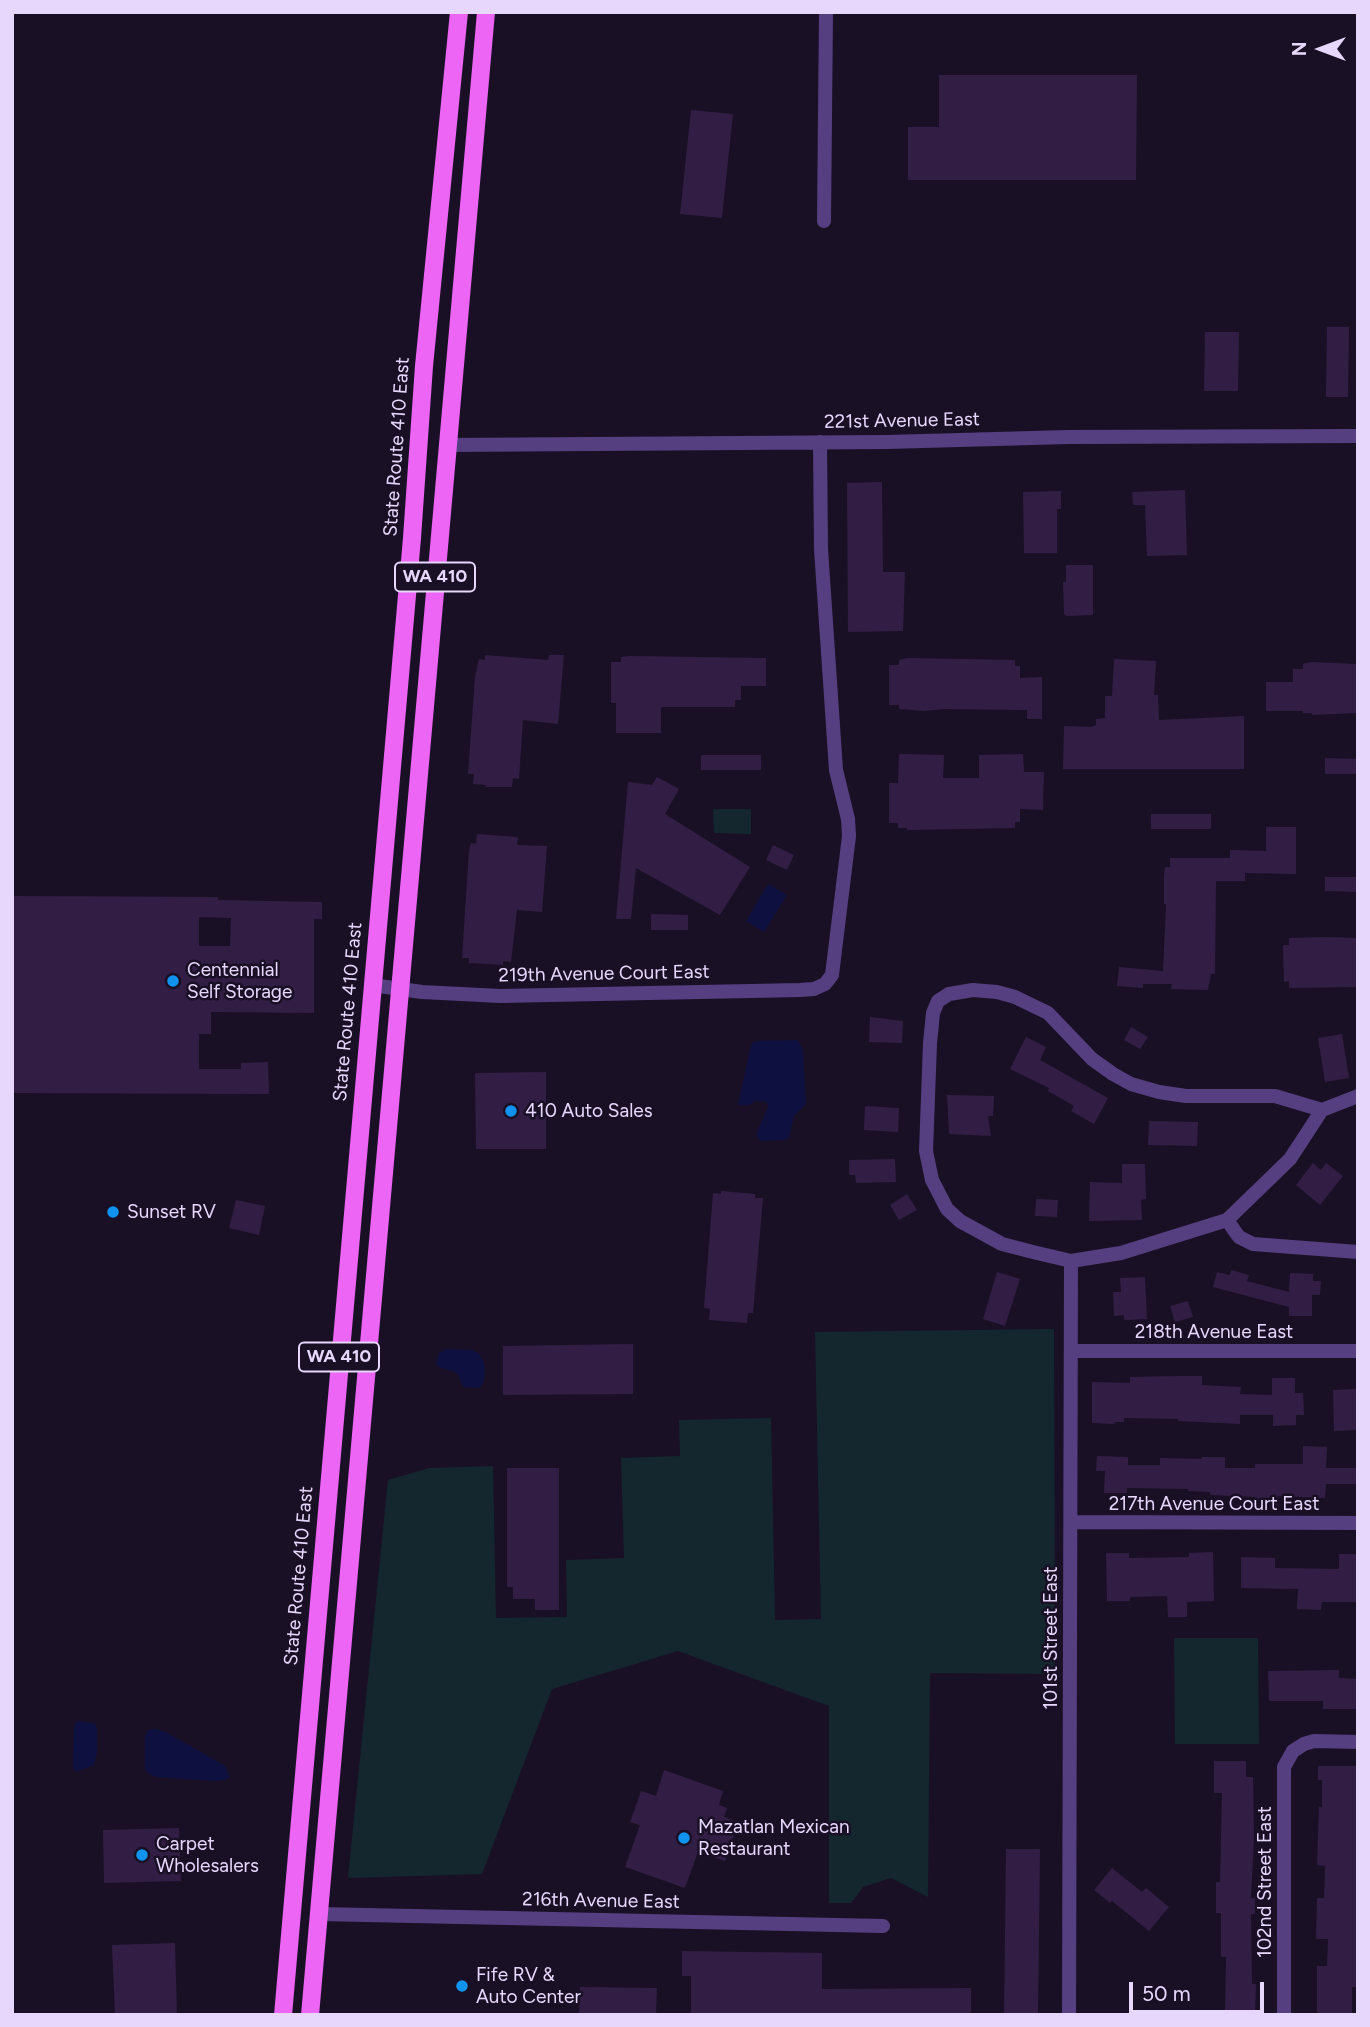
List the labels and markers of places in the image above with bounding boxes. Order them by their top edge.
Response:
place label: Centennial Self Storage [187,959,292,1003]
marker: Centennial Self Storage [165,973,181,989]
place label: 410 Auto Sales [525,1100,653,1122]
marker: 410 Auto Sales [503,1103,519,1119]
place label: Sunset RV [127,1201,216,1223]
marker: Sunset RV [105,1204,121,1220]
place label: Mazatlan Mexican Restaurant [698,1816,849,1860]
marker: Mazatlan Mexican Restaurant [676,1830,692,1846]
place label: Carpet Wholesalers [156,1833,259,1877]
marker: Carpet Wholesalers [134,1847,150,1863]
place label: Fife RV & Auto Center [476,1964,581,2008]
marker: Fife RV & Auto Center [454,1978,470,1994]

